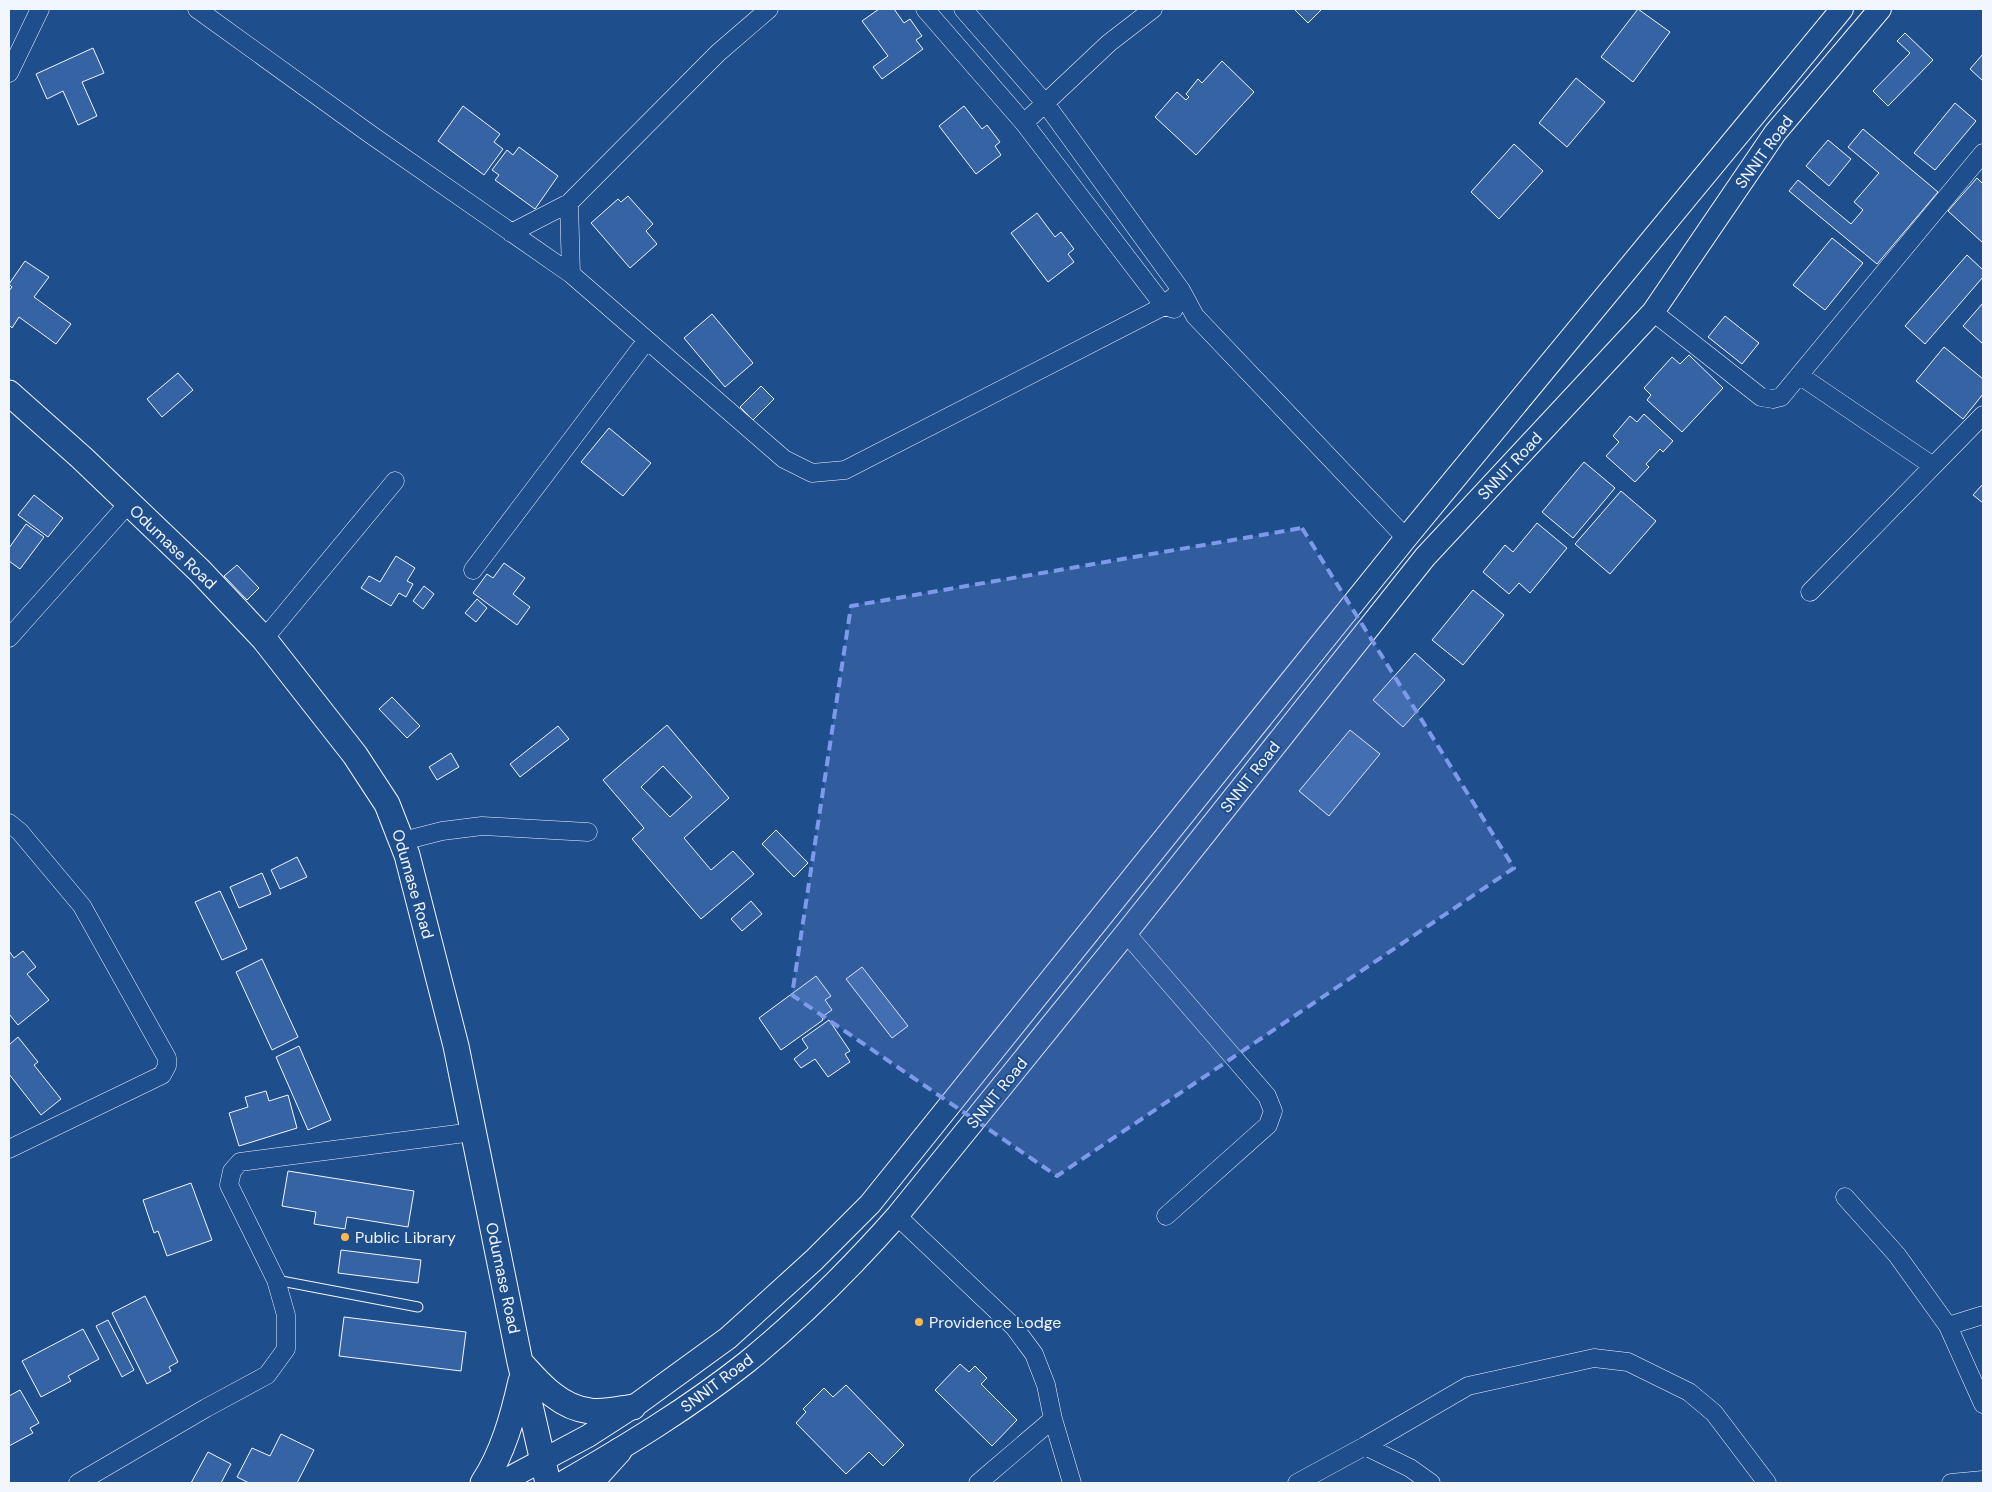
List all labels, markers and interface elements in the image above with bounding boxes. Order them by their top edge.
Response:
street label: SNNIT Road [1730,111,1798,193]
street label: SNNIT Road [1473,428,1547,504]
street label: Odumase Road [125,500,221,594]
street label: SNNIT Road [1215,737,1285,817]
street label: Odumase Road [387,827,439,941]
street label: SNNIT Road [962,1053,1032,1133]
street label: Odumase Road [481,1220,525,1336]
place label: Public Library [355,1227,456,1248]
marker: Public Library [339,1231,351,1243]
place label: Providence Lodge [929,1312,1061,1333]
marker: Providence Lodge [913,1316,925,1328]
street label: SNNIT Road [676,1349,758,1417]

